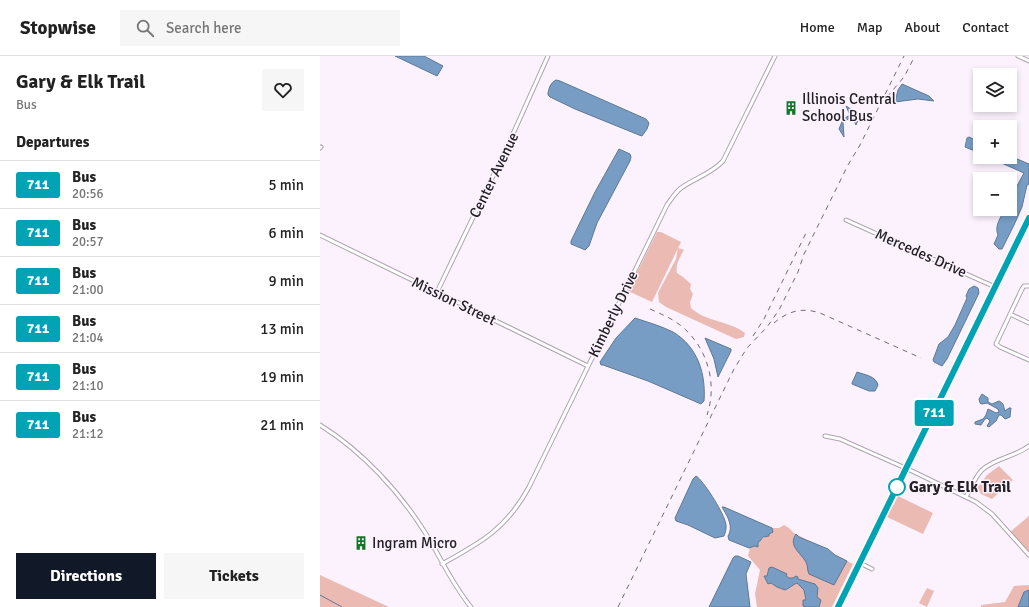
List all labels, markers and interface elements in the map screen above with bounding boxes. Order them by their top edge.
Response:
search box [120,10,400,46]
text: Stopwise [20,16,96,40]
icon: search [134,17,156,39]
text: Search here [166,19,242,37]
text: Home [800,19,835,36]
text: Map [857,19,882,36]
text: About [904,19,940,36]
text: Contact [962,19,1009,36]
map controls [973,68,1017,216]
button: layers [973,68,1017,112]
button: heart [262,69,304,111]
text: Gary & Elk Trail [16,70,145,94]
place label: Illinois Central School Bus [802,90,896,125]
text: Bus [16,97,37,113]
building icon: Illinois Central School Bus [783,100,799,116]
button: + [973,120,1017,164]
street label: Center Avenue [466,129,522,221]
text: Departures [16,133,89,151]
text: Bus [72,168,96,186]
button: − [973,172,1017,216]
text: 711 [27,176,49,193]
text: 5 min [268,176,304,194]
text: 20:56 [72,186,104,202]
text: Bus [72,216,96,234]
text: 711 [27,224,49,241]
text: 6 min [268,224,304,242]
street label: Mercedes Drive [872,225,970,281]
text: 20:57 [72,234,104,250]
text: Bus [72,264,96,282]
street label: Kimberly Drive [584,268,642,360]
text: 711 [27,272,49,289]
text: 9 min [268,272,304,290]
street label: Mission Street [409,273,499,329]
text: 21:00 [72,282,104,298]
text: Bus [72,312,96,330]
text: 711 [27,320,49,337]
text: 13 min [260,320,304,338]
text: 21:04 [72,330,104,346]
text: Bus [72,360,96,378]
text: 711 [27,368,49,385]
text: 19 min [260,368,304,386]
text: 21:10 [72,378,104,394]
line badge: 711 [911,400,957,426]
text: 711 [923,404,945,421]
text: Bus [72,408,96,426]
text: 711 [27,416,49,433]
text: 21 min [260,416,304,434]
text: 21:12 [72,426,104,442]
marker: Gary & Elk Trail [888,478,906,496]
place label: Gary & Elk Trail [909,478,1011,496]
place label: Ingram Micro [372,534,457,552]
building icon: Ingram Micro [353,535,369,551]
button: Directions [16,553,156,599]
button: Tickets [164,553,304,599]

